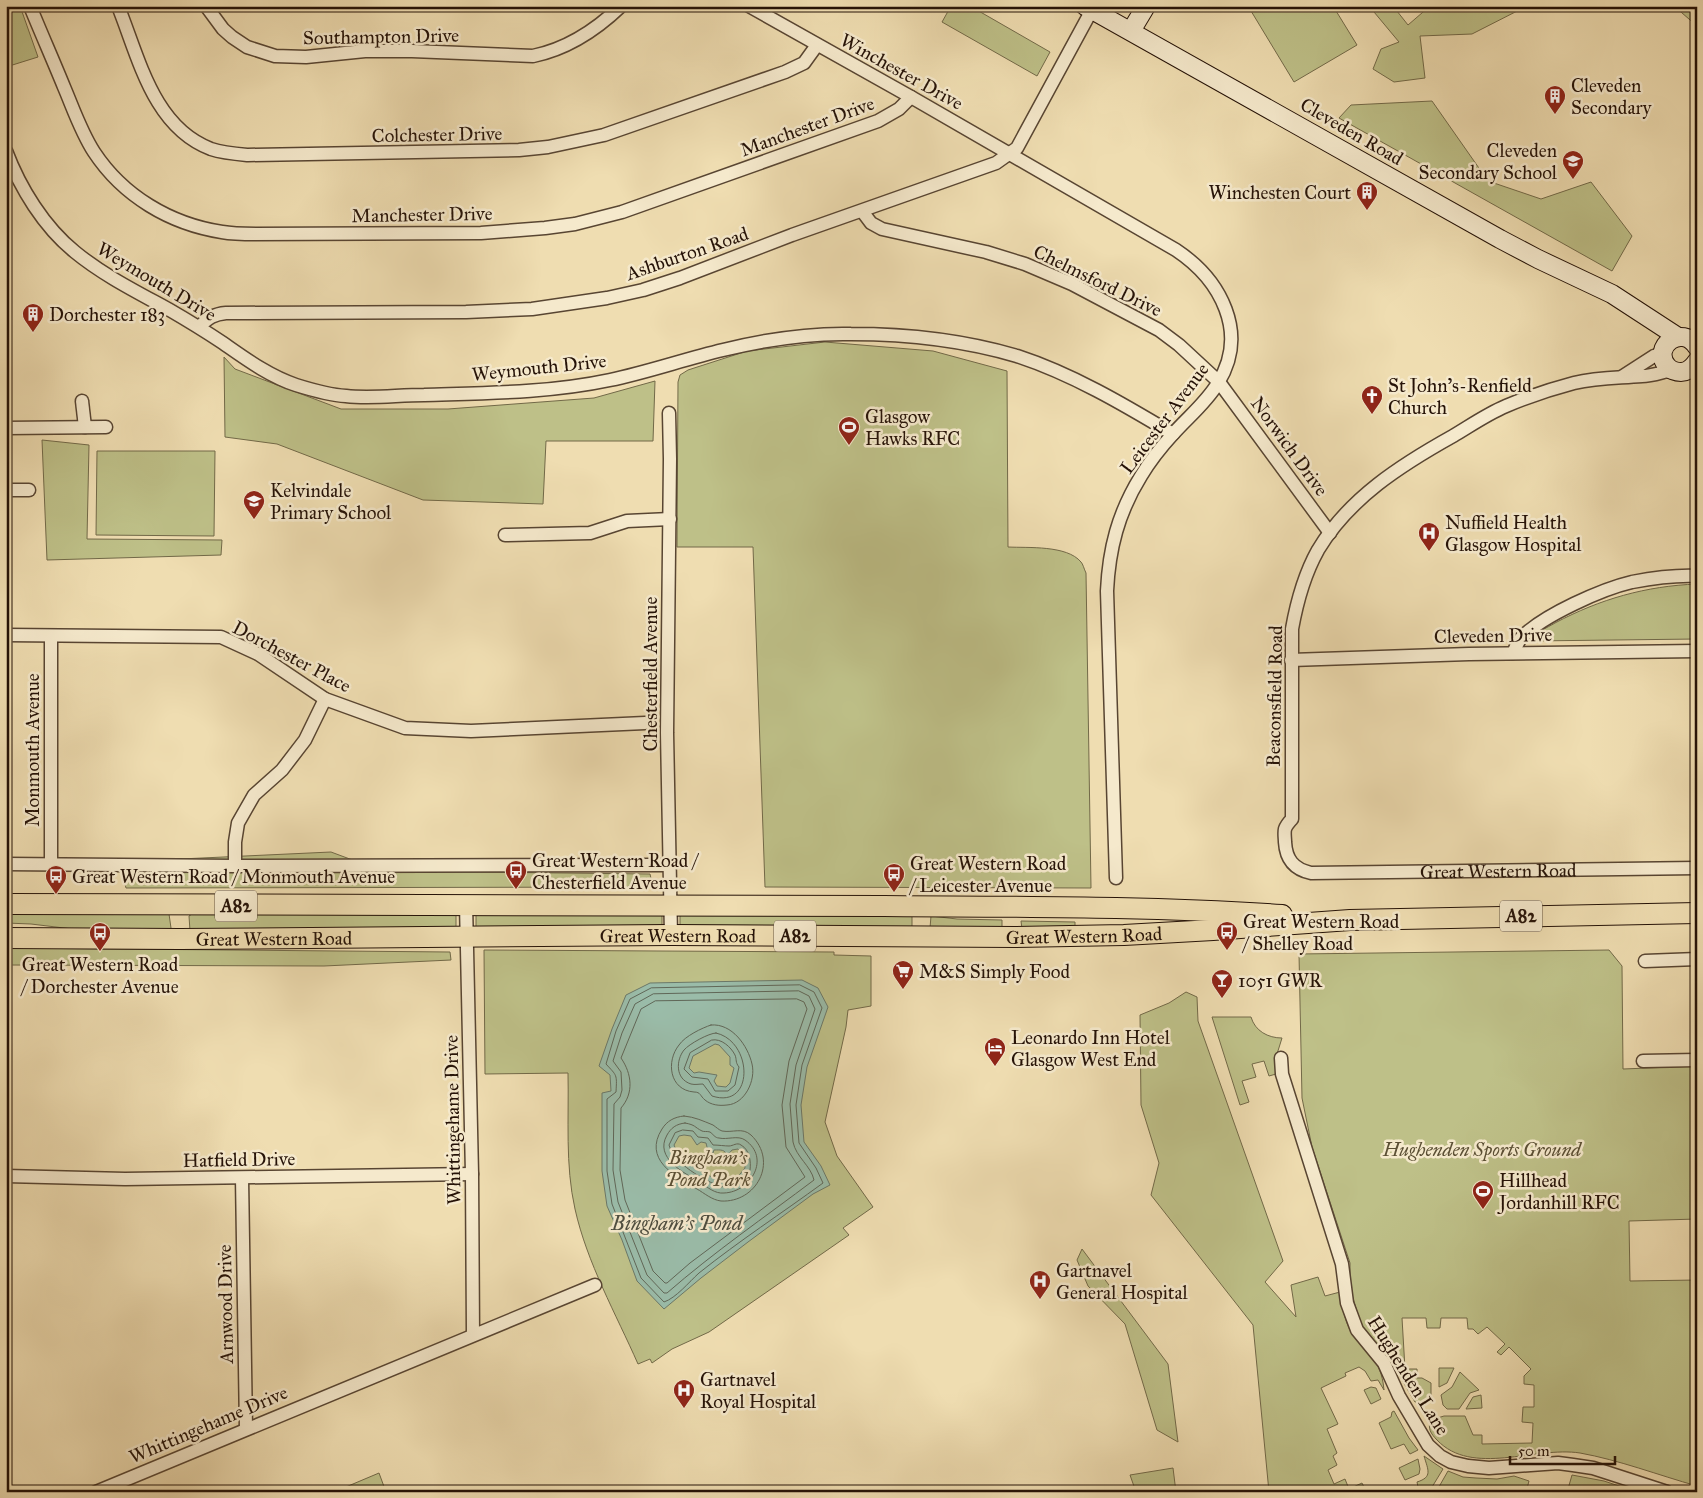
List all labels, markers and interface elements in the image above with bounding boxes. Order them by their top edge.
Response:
street label: Southampton Drive [303,24,459,49]
street label: Winchester Drive [836,28,967,115]
place label: Cleveden Secondary [1571,74,1653,119]
building icon: Cleveden Secondary [1543,84,1567,115]
street label: Manchester Drive [737,92,877,161]
street label: Cleveden Road [1296,93,1408,170]
street label: Colchester Drive [371,122,503,147]
place label: Cleveden Secondary School [1419,139,1558,184]
school or university icon: Cleveden Secondary School [1561,149,1585,180]
building icon: Winchesten Court [1355,180,1379,211]
place label: Winchesten Court [1208,181,1351,204]
street label: Manchester Drive [351,202,493,227]
street label: Ashburton Road [622,222,752,285]
street label: Weymouth Drive [93,237,221,326]
street label: Chelmsford Drive [1030,239,1166,321]
building icon: Dorchester 183 [21,302,45,333]
place label: Dorchester 183 [49,303,165,326]
street label: Weymouth Drive [471,349,607,386]
street label: Leicester Avenue [1115,358,1214,478]
place label: St John’s-Renfield Church [1388,374,1532,419]
church icon: St John’s-Renfield Church [1360,384,1384,415]
street label: Norwich Drive [1246,392,1333,500]
place label: Glasgow Hawks RFC [865,405,960,450]
sports icon: Glasgow Hawks RFC [837,415,861,446]
place label: Kelvindale Primary School [270,479,392,524]
school or university icon: Kelvindale Primary School [242,489,266,520]
place label: Nuffield Health Glasgow Hospital [1445,511,1582,557]
hospital icon: Nuffield Health Glasgow Hospital [1417,521,1441,552]
street label: Chesterfield Avenue [639,597,662,751]
street label: Dorchester Place [229,616,355,697]
street label: Cleveden Drive [1434,623,1552,648]
street label: Beaconsfield Road [1262,625,1287,767]
street label: Monmouth Avenue [21,673,44,827]
place label: Great Western Road / Chesterfield Avenue [532,849,699,894]
place label: Great Western Road / Leicester Avenue [908,852,1067,897]
bus stop icon: Great Western Road / Chesterfield Avenue [504,859,528,890]
street label: Great Western Road [1420,859,1577,884]
bus stop icon: Great Western Road / Leicester Avenue [882,862,906,893]
bus stop icon: Great Western Road / Monmouth Avenue [44,864,68,895]
place label: Great Western Road / Monmouth Avenue [72,865,395,888]
road number: A82 [215,890,257,921]
road number: A82 [1500,900,1542,931]
place label: Great Western Road / Shelley Road [1241,910,1400,955]
road number: A82 [774,920,816,951]
bus stop icon: Great Western Road / Shelley Road [1215,920,1239,951]
bus stop icon: Great Western Road / Dorchester Avenue [88,921,112,952]
street label: Great Western Road [1006,922,1163,949]
street label: Great Western Road [600,924,757,948]
street label: Great Western Road [196,927,353,951]
place label: Great Western Road / Dorchester Avenue [19,953,179,998]
supermarket icon: M&S Simply Food [891,959,915,990]
place label: M&S Simply Food [919,960,1070,983]
bar icon: 1051 GWR [1210,968,1234,999]
place label: 1051 GWR [1238,969,1323,992]
place label: Leonardo Inn Hotel Glasgow West End [1011,1026,1171,1072]
street label: Whittingehame Drive [440,1035,466,1205]
hotel icon: Leonardo Inn Hotel Glasgow West End [983,1036,1007,1067]
park label: Hughenden Sports Ground [1382,1138,1582,1162]
park label: Bingham's Pond Park [665,1146,751,1191]
street label: Hatfield Drive [182,1147,296,1172]
place label: Hillhead Jordanhill RFC [1497,1169,1620,1215]
sports icon: Hillhead Jordanhill RFC [1471,1179,1495,1210]
water label: Bingham's Pond [611,1211,744,1235]
street label: Arnwood Drive [213,1244,238,1365]
place label: Gartnavel General Hospital [1056,1259,1189,1304]
hospital icon: Gartnavel General Hospital [1028,1269,1052,1300]
street label: Hughenden Lane [1362,1312,1454,1440]
place label: Gartnavel Royal Hospital [700,1368,817,1413]
hospital icon: Gartnavel Royal Hospital [672,1378,696,1409]
street label: Whittingehame Drive [125,1381,291,1469]
scale bar [1510,1433,1616,1465]
text: 50 m [1518,1442,1550,1460]

